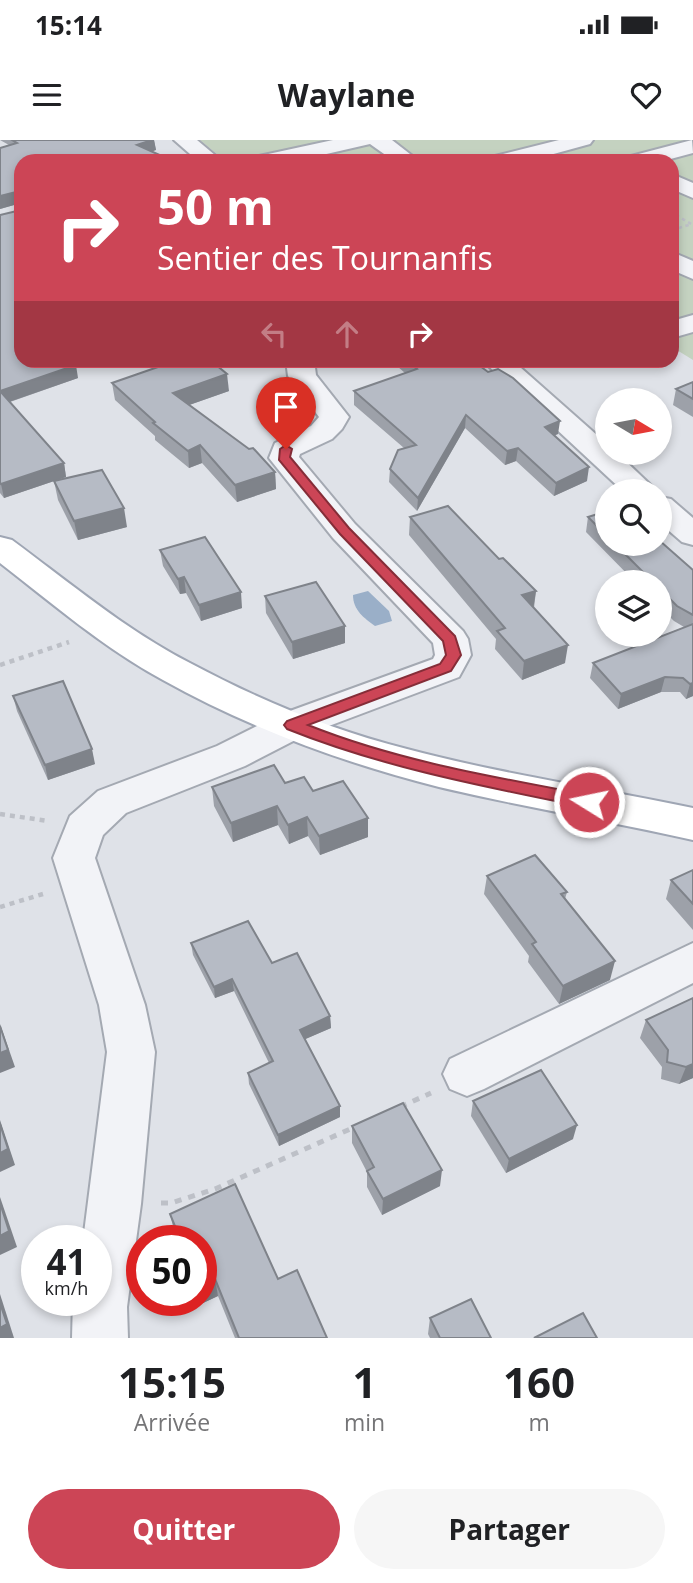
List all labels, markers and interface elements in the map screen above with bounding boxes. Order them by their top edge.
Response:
text: 15:14 [35,7,102,43]
text: Waylane [278,73,415,116]
icon: menu [28,76,66,114]
icon: heart [627,76,665,114]
text: 50 m [157,173,274,239]
icon: right [42,182,133,273]
text: Sentier des Tournanfis [157,236,493,279]
icon: left [255,315,293,353]
icon: ahead [328,315,366,353]
icon: right [401,315,439,353]
pin [256,377,316,449]
icon: arrive [267,388,305,426]
north arrow [595,388,672,466]
map controls [595,388,672,647]
button: search [595,479,672,556]
button: layers [595,570,672,647]
position arrow [552,765,626,839]
speed limit sign: 50 [126,1225,217,1316]
text: 41 [46,1238,87,1285]
text: km/h [45,1276,88,1300]
text: 15:15 [118,1353,226,1410]
text: 1 [352,1353,377,1410]
text: 160 [503,1353,575,1410]
text: Arrivée [134,1406,210,1438]
text: min [344,1406,385,1438]
text: m [528,1406,550,1438]
button: Quitter [28,1489,340,1569]
button: Partager [354,1489,665,1569]

